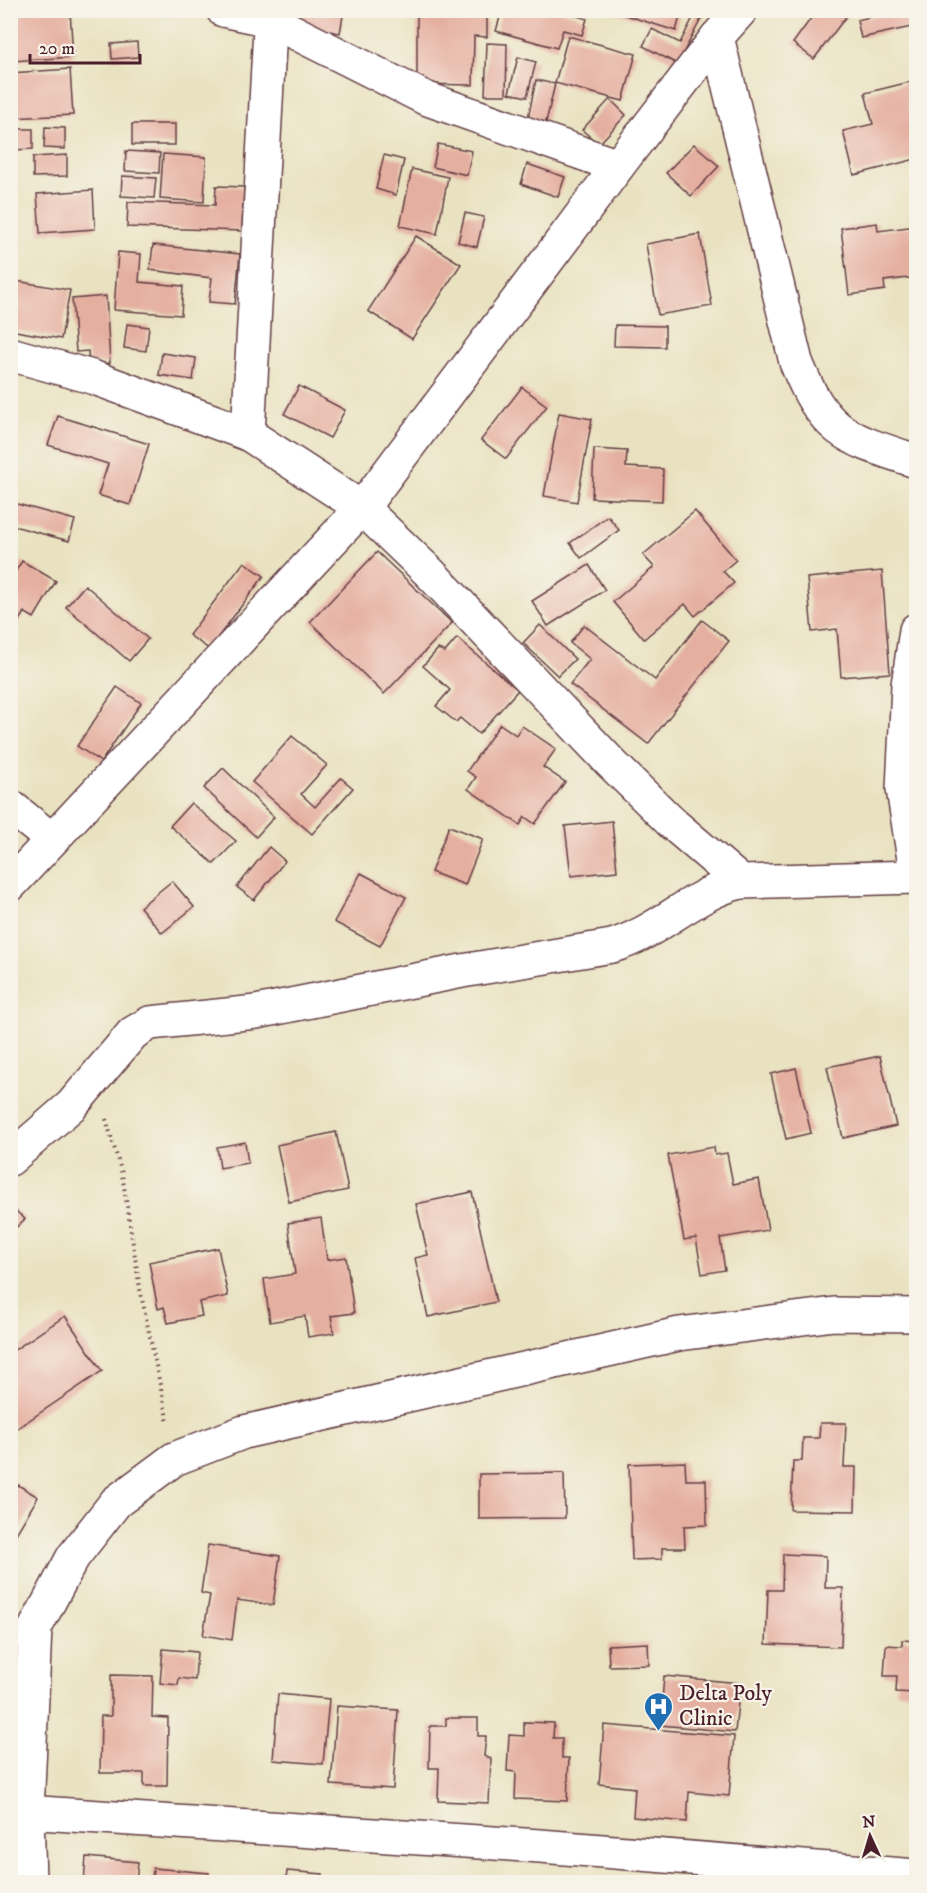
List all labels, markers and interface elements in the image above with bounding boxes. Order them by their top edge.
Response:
scale bar [30,27,140,65]
text: 20 m [39,38,75,60]
place label: Delta Poly Clinic [679,1680,772,1732]
hospital icon: Delta Poly Clinic [642,1690,674,1732]
north arrow [840,1806,900,1866]
text: N [862,1812,876,1832]

